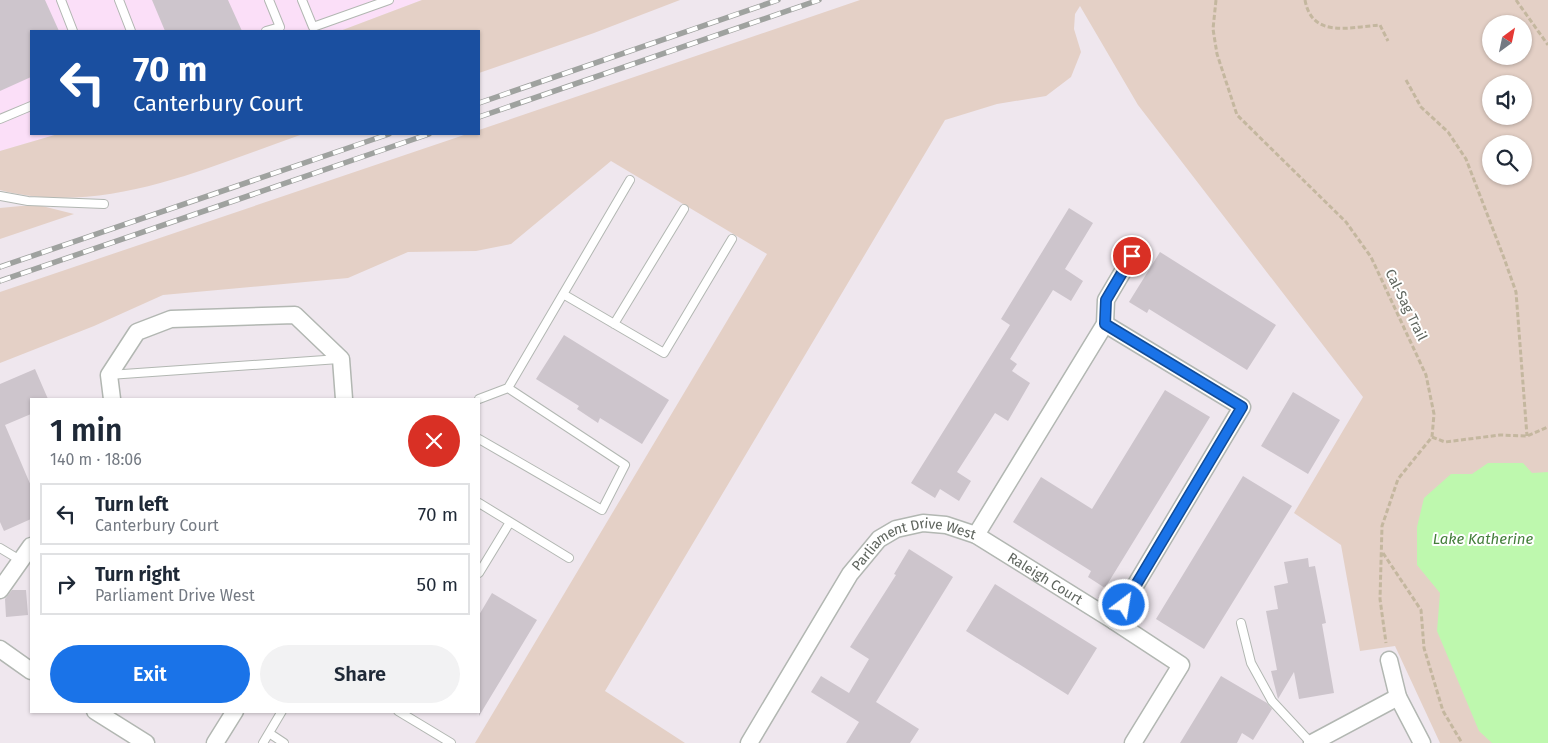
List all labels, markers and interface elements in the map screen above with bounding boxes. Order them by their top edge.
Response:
north arrow [1482,15,1532,65]
map controls [1482,15,1532,185]
text: 70 m [133,48,207,90]
icon: left [50,50,115,115]
button: sound [1482,75,1532,125]
text: Canterbury Court [133,90,303,117]
button: search [1482,135,1532,185]
pin [1111,235,1153,277]
icon: arrive [1118,242,1146,270]
street label: Cal-Sag Trail [1381,266,1431,344]
text: 1 min [50,413,122,449]
button: close [408,415,460,467]
text: 140 m · 18:06 [50,450,142,469]
text: Turn left [95,493,169,516]
icon: left [52,500,80,528]
text: 70 m [418,503,458,526]
street label: Parliament Drive West [848,514,979,574]
text: Canterbury Court [95,516,219,535]
water label: Lake Katherine [1433,530,1534,548]
street label: Raleigh Court [1005,548,1087,608]
text: Turn right [95,563,180,586]
icon: right [52,570,80,598]
text: 50 m [417,573,458,596]
position arrow [1097,578,1149,630]
text: Parliament Drive West [95,586,255,605]
button: Exit [50,645,250,703]
button: Share [260,645,460,703]

